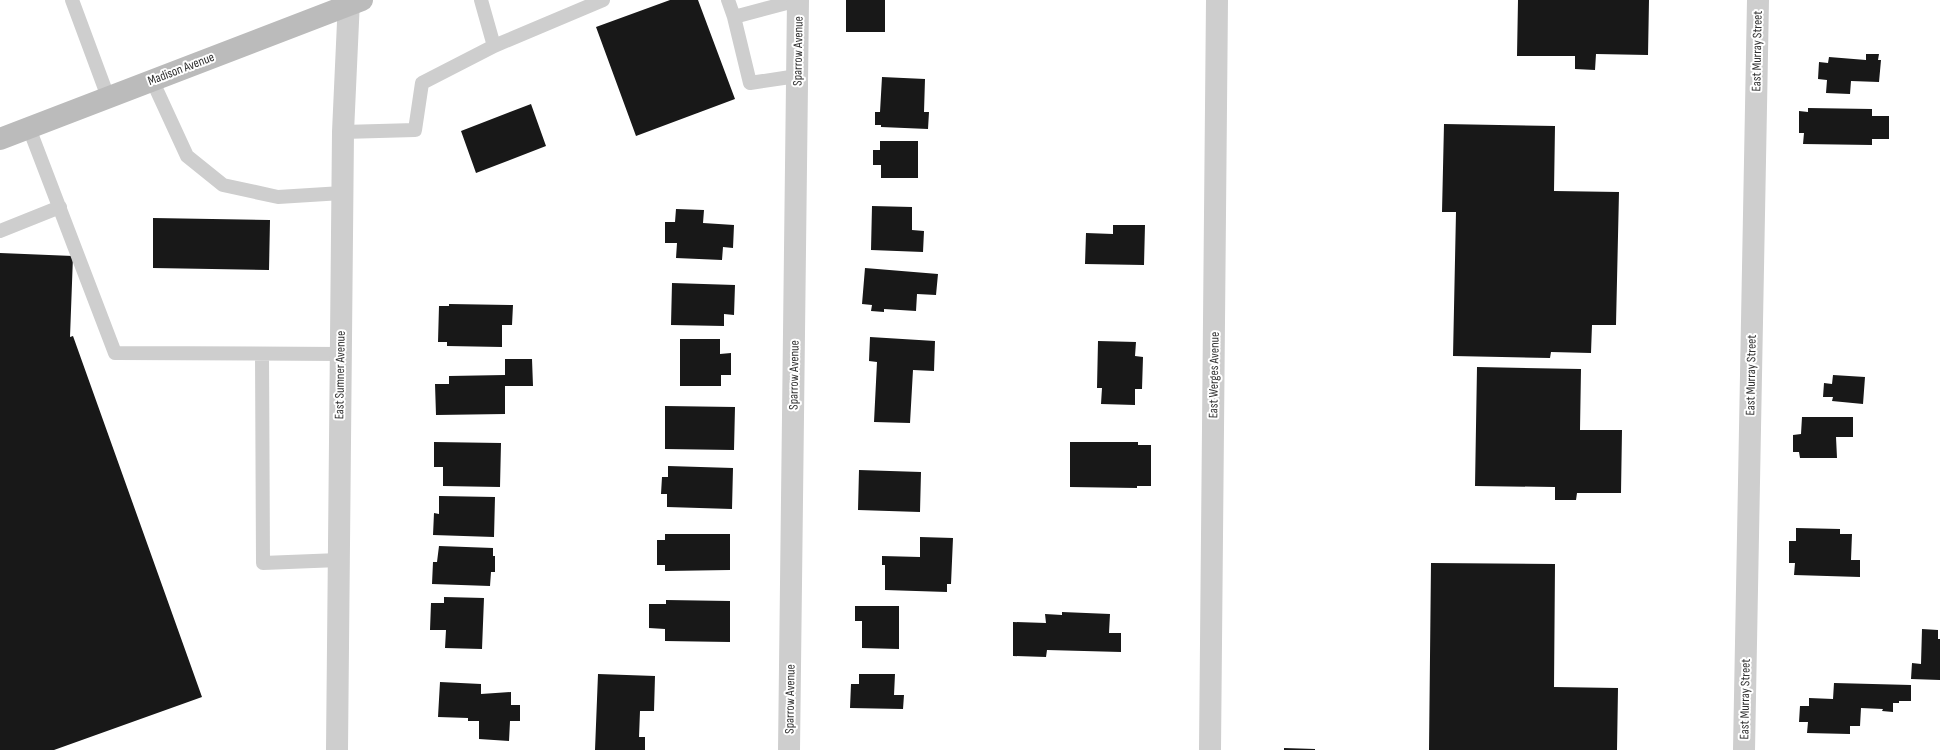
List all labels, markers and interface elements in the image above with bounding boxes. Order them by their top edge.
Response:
street label: East Murray Street [1748,10,1766,91]
street label: Sparrow Avenue [789,16,807,86]
street label: Madison Avenue [145,49,217,89]
street label: East Sumner Avenue [331,331,349,419]
street label: East Werges Avenue [1205,332,1223,418]
street label: East Murray Street [1742,334,1760,415]
street label: Sparrow Avenue [785,340,803,410]
street label: East Murray Street [1736,658,1754,739]
street label: Sparrow Avenue [781,664,799,734]

